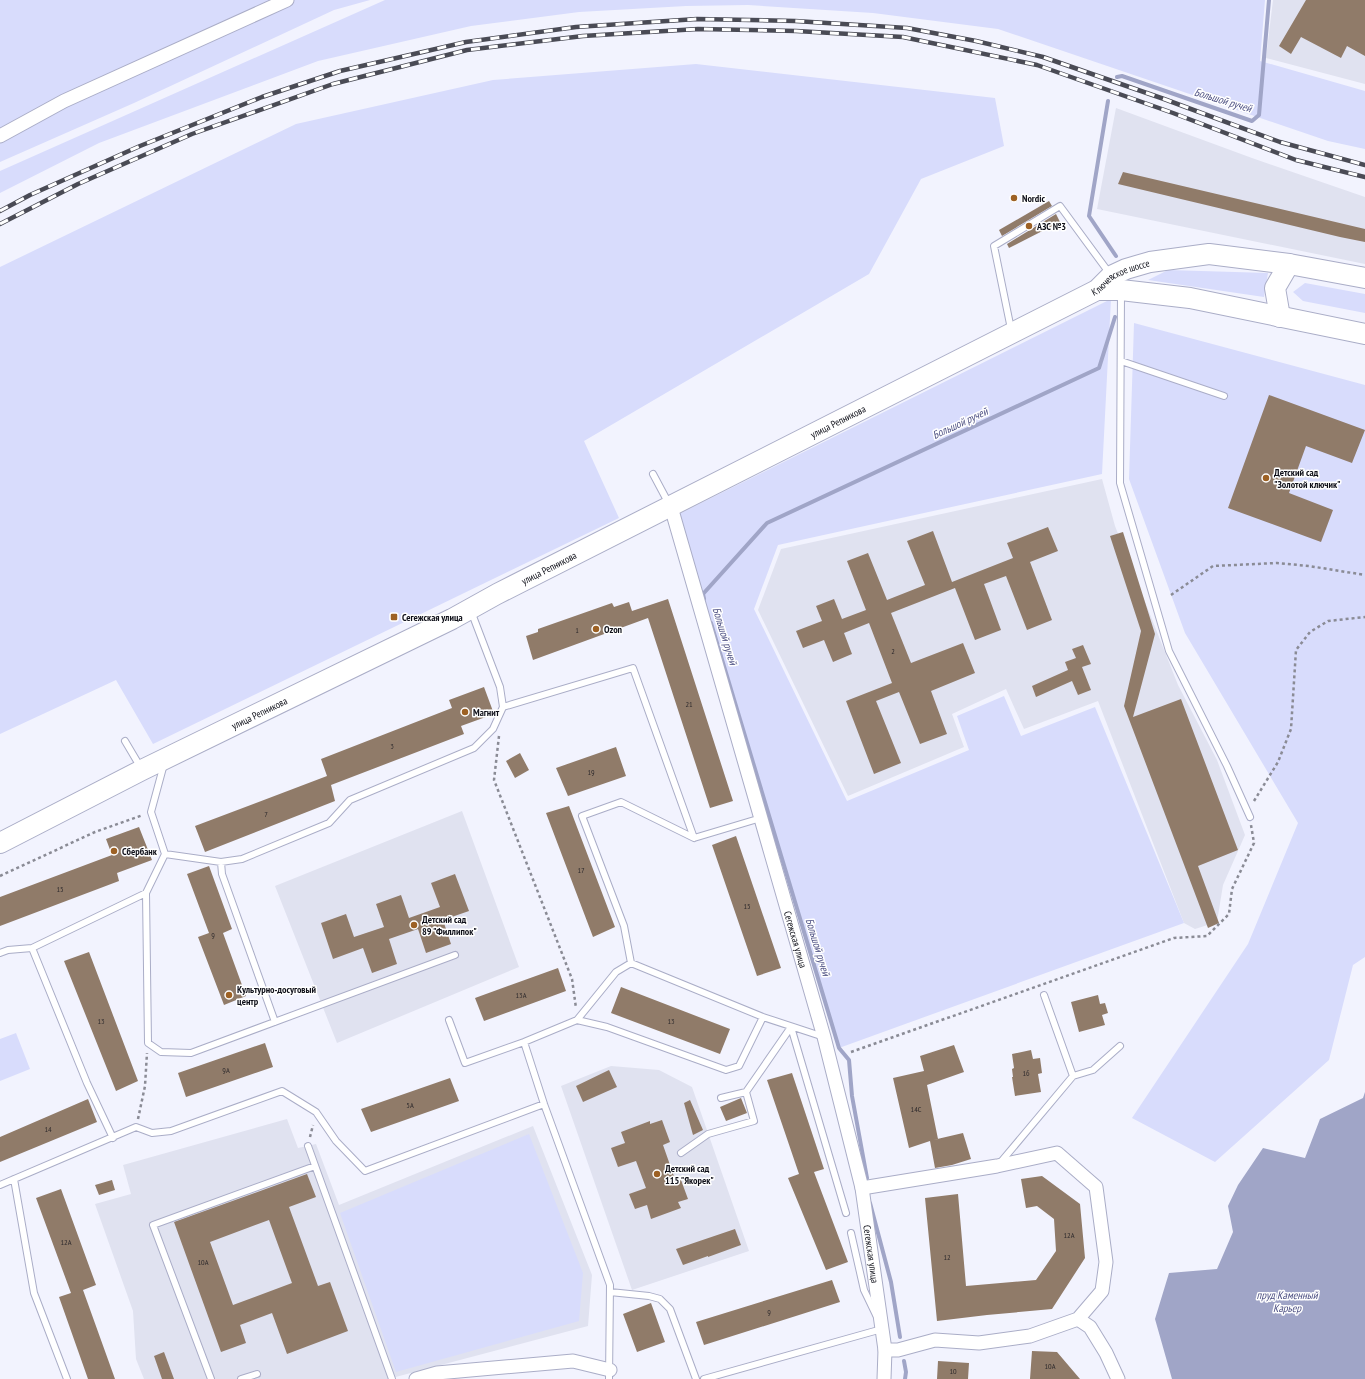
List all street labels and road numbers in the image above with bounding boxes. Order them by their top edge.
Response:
street label: Ключевское шоссе [1089,256,1151,299]
street label: улица Репникова [808,402,868,441]
street label: улица Репникова [519,549,579,588]
street label: улица Репникова [229,694,289,732]
street label: Сегежская улица [781,910,810,969]
street label: Сегежская улица [860,1224,881,1284]

